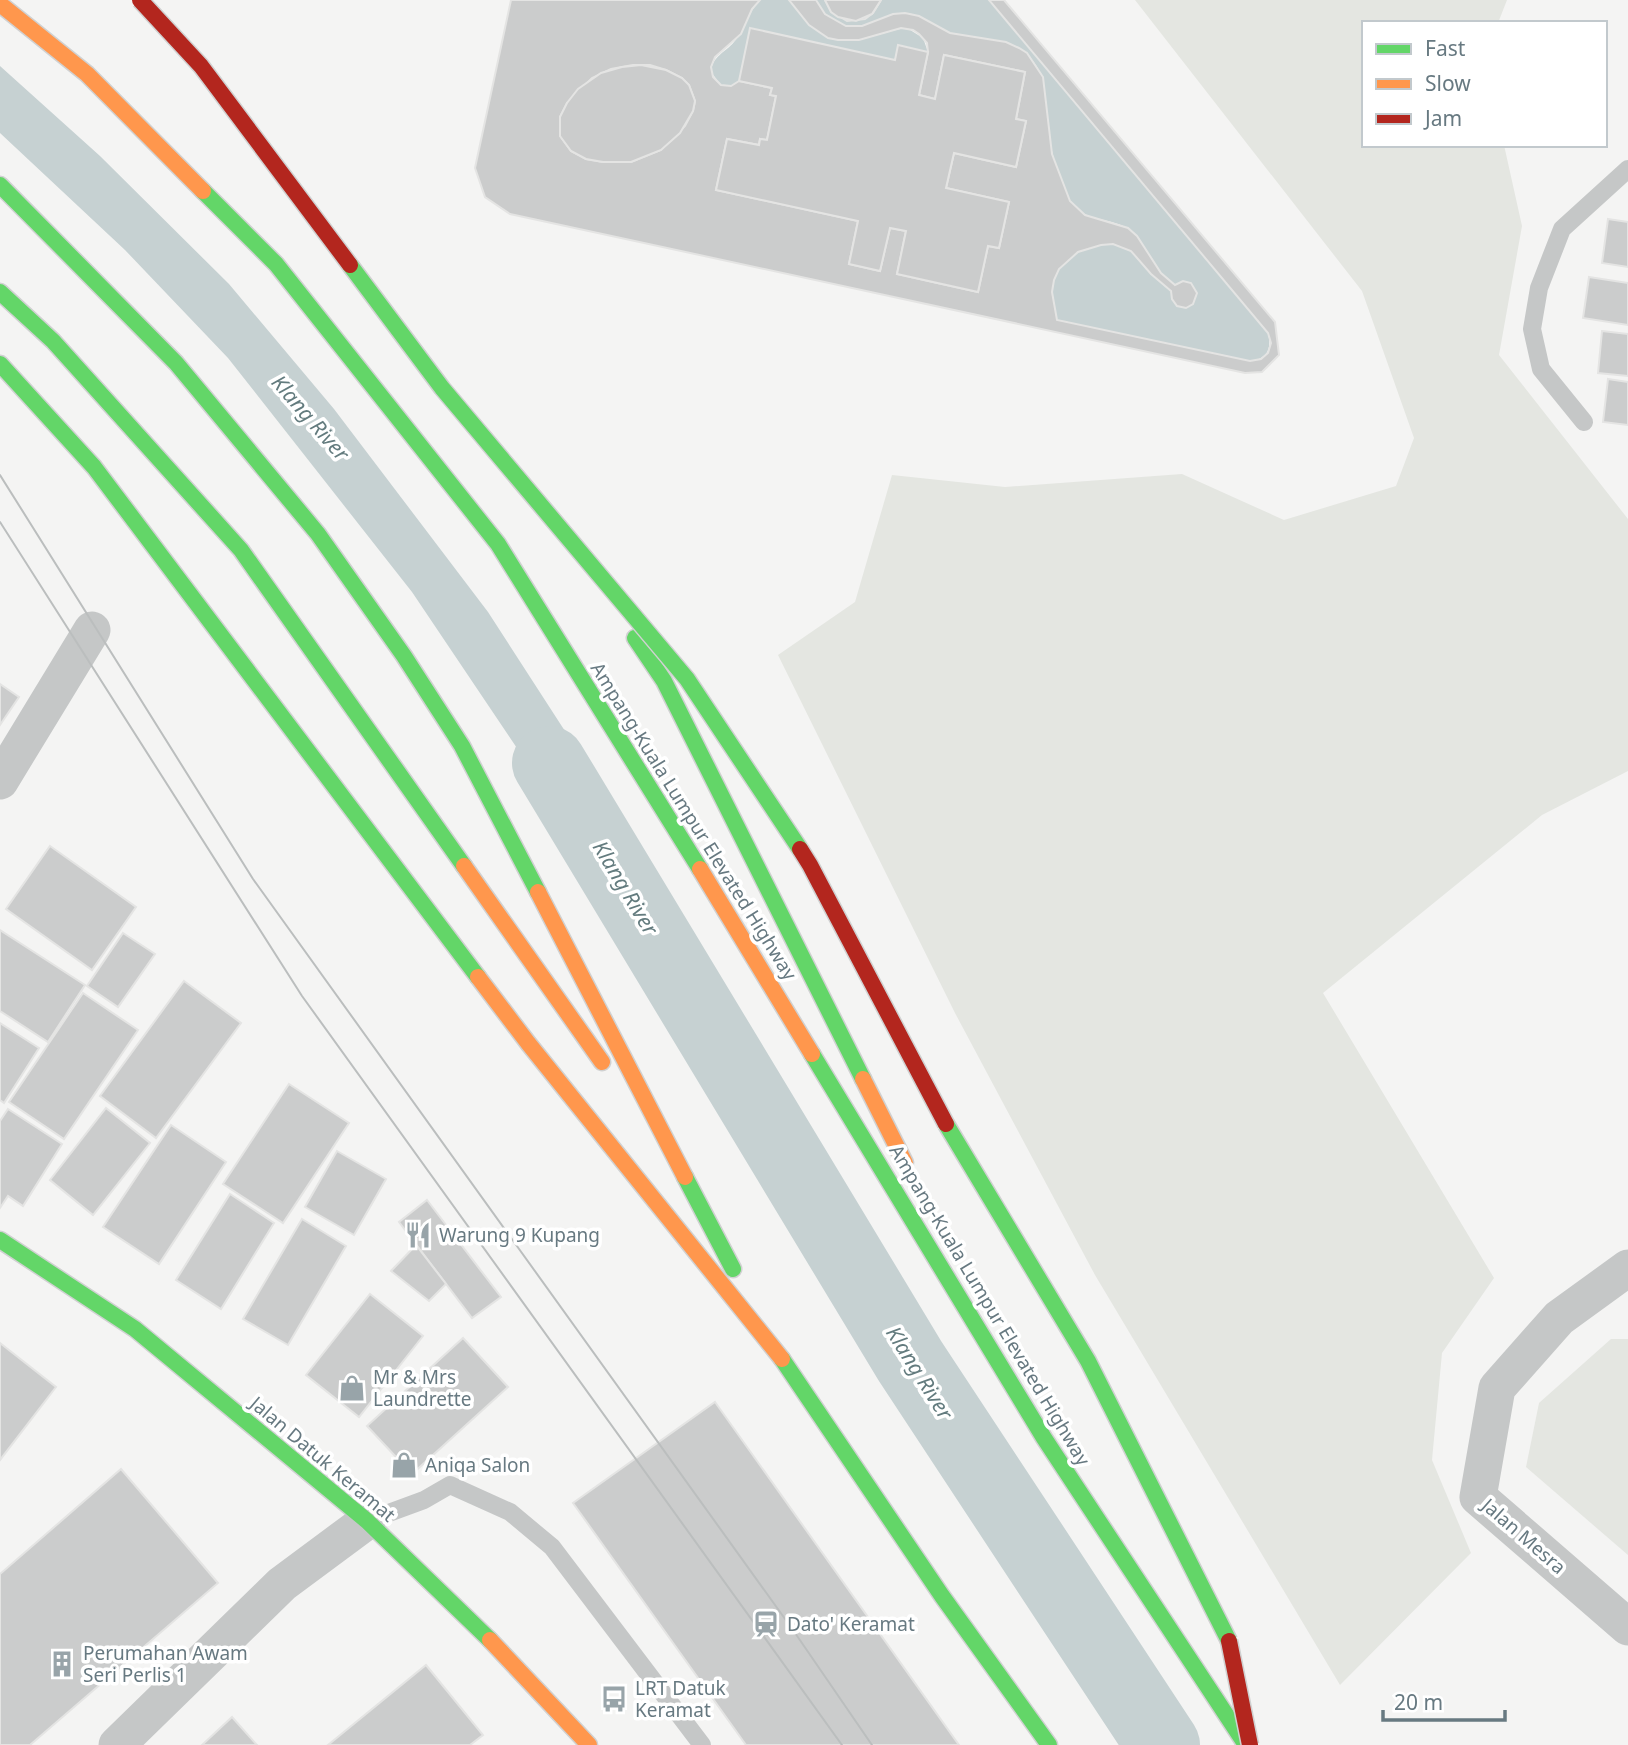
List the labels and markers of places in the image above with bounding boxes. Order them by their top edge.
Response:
restaurant icon: Warung 9 Kupang [403,1220,433,1250]
place label: Warung 9 Kupang [439,1222,600,1248]
place label: Mr & Mrs Laundrette [373,1364,471,1412]
shop icon: Mr & Mrs Laundrette [337,1373,367,1403]
shop icon: Aniqa Salon [389,1450,419,1480]
place label: Aniqa Salon [425,1452,530,1478]
station icon: Dato' Keramat [751,1609,781,1639]
place label: Dato' Keramat [787,1611,915,1637]
place label: Perumahan Awam Seri Perlis 1 [83,1640,248,1688]
building icon: Perumahan Awam Seri Perlis 1 [47,1649,77,1679]
place label: LRT Datuk Keramat [635,1675,726,1723]
bus stop icon: LRT Datuk Keramat [599,1684,629,1714]

